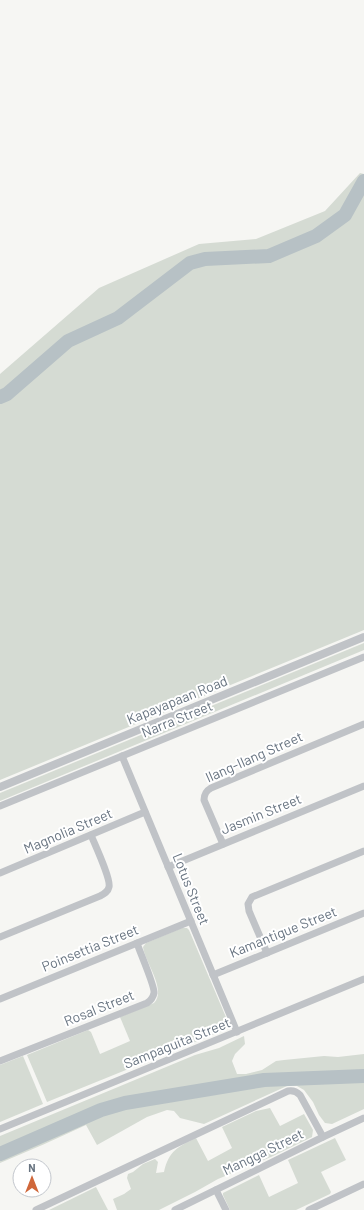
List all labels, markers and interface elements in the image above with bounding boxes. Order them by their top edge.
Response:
street label: Kapayapaan Road [124,672,230,728]
street label: Narra Street [139,697,215,740]
street label: Ilang-Ilang Street [203,728,305,786]
street label: Jasmin Street [218,790,304,837]
street label: Magnolia Street [21,804,115,857]
street label: Lotus Street [169,850,214,927]
street label: Kamantigue Street [227,902,339,961]
street label: Poinsettia Street [39,920,141,975]
street label: Rosal Street [61,986,136,1029]
street label: Sampaguita Street [121,1013,233,1072]
street label: Mangga Street [220,1125,306,1178]
north arrow [12,1158,52,1198]
text: N [28,1161,36,1174]

